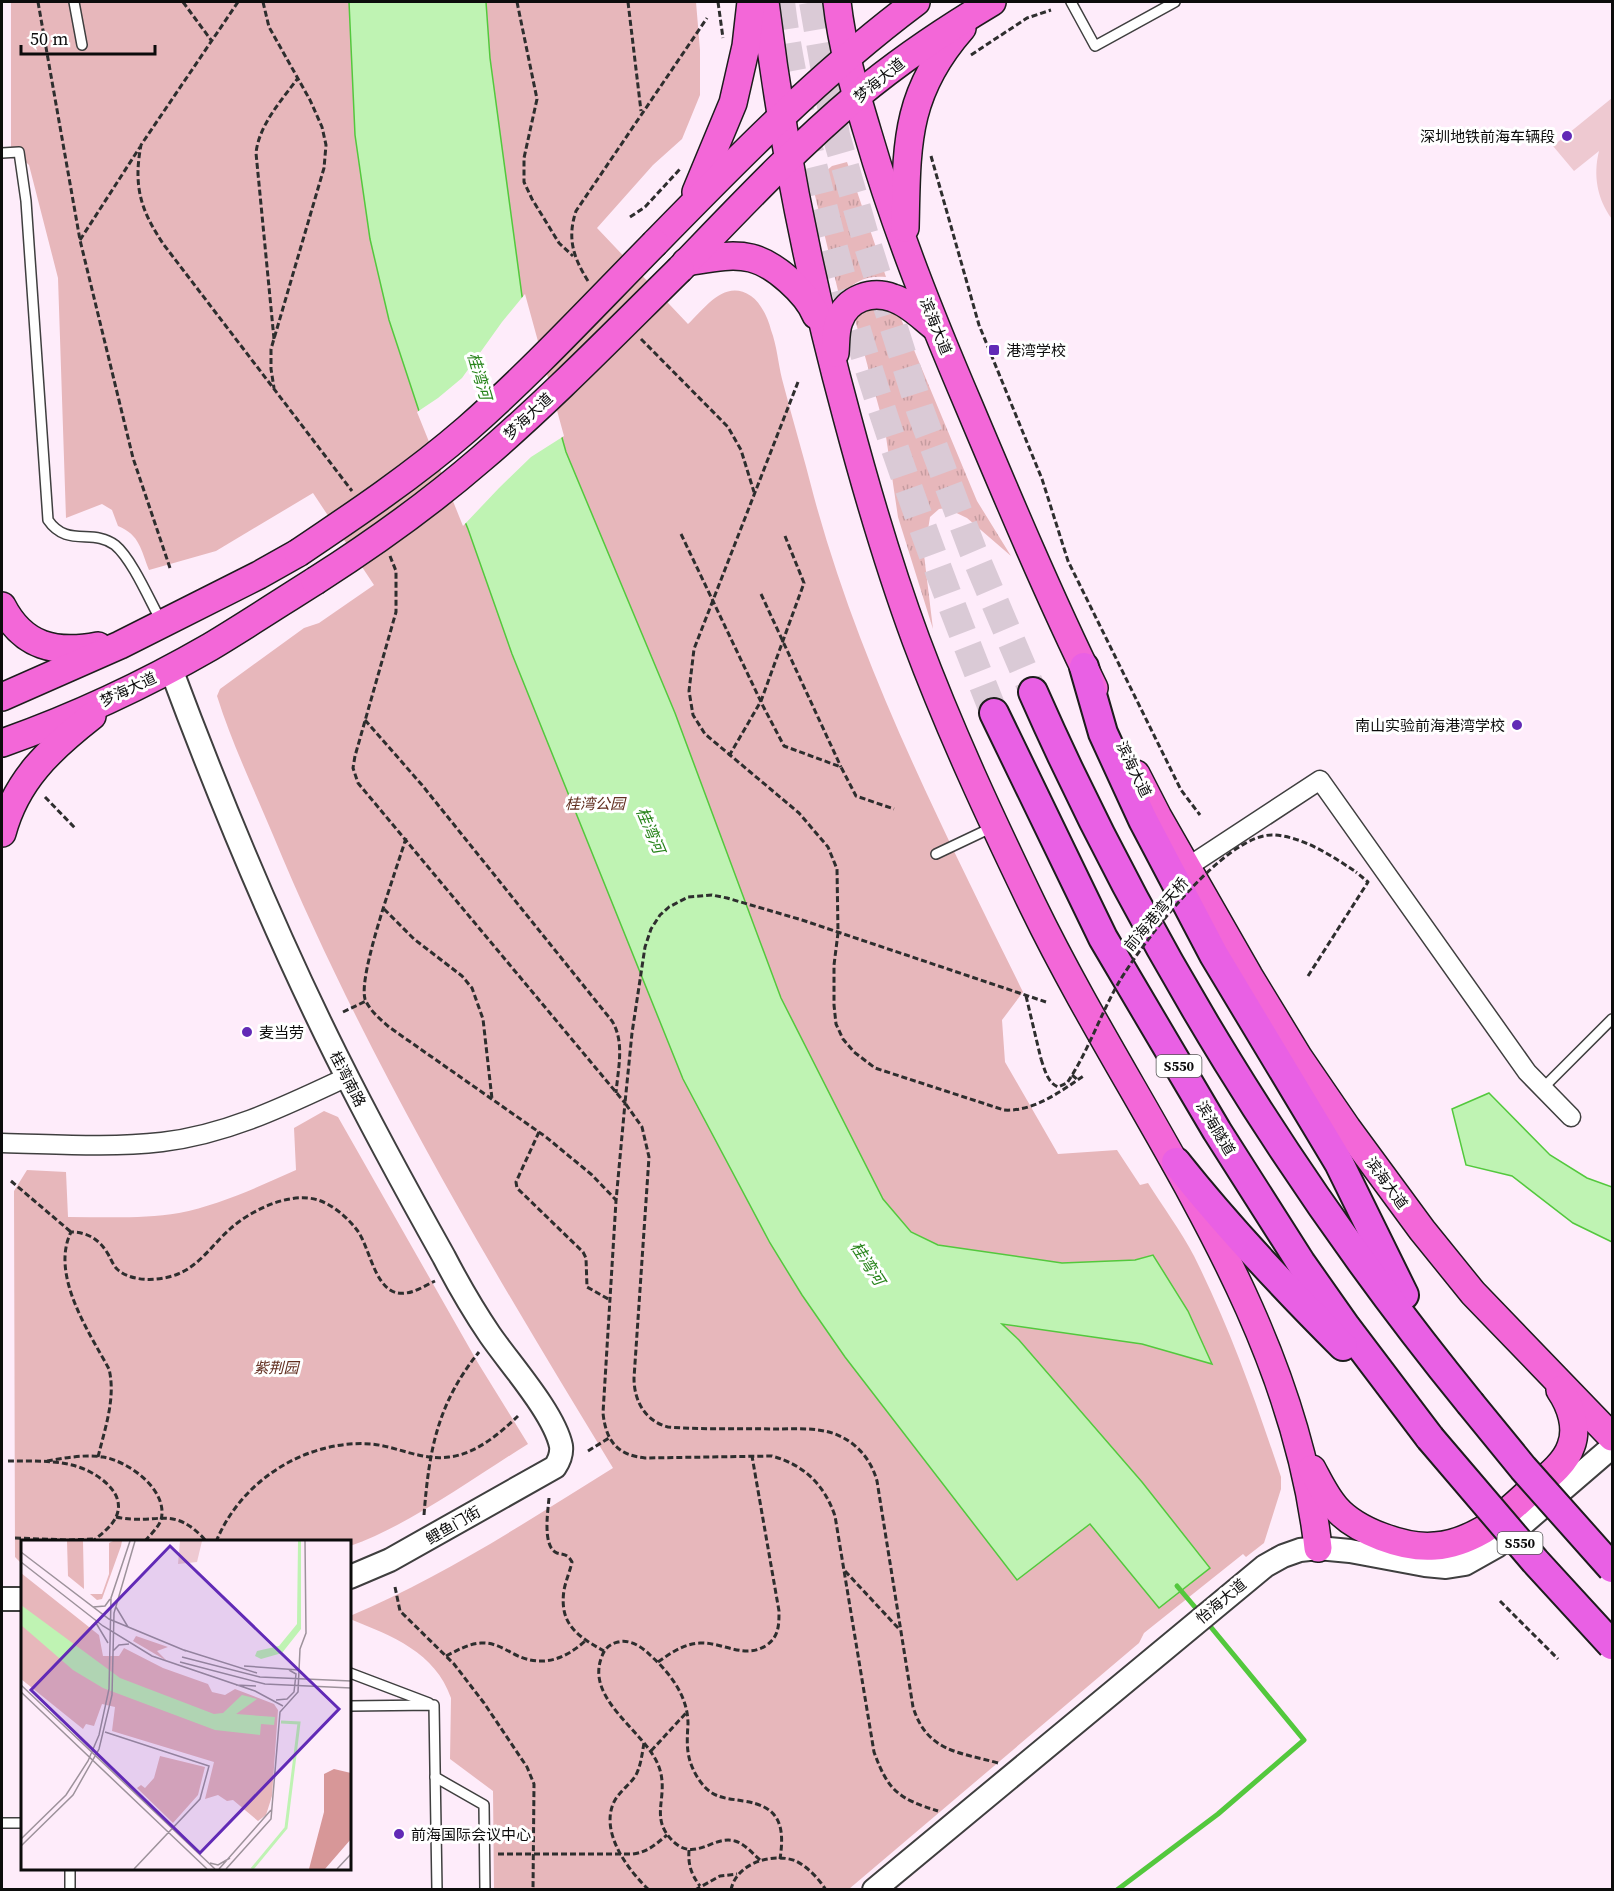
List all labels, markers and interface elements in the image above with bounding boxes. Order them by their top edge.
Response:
scale bar [21,18,154,56]
text: 50 m [30,26,68,51]
street label: 梦海大道 [849,53,909,107]
place label: 深圳地铁前海车辆段 [1420,126,1555,147]
marker: 深圳地铁前海车辆段 [1560,129,1574,143]
street label: 滨海大道 [915,294,957,358]
place label: 港湾学校 [1006,340,1066,361]
marker: 港湾学校 [987,343,1001,357]
water label: 桂湾河 [463,350,498,405]
street label: 梦海大道 [499,388,557,444]
street label: 梦海大道 [96,667,160,711]
place label: 南山实验前海港湾学校 [1355,715,1505,736]
marker: 南山实验前海港湾学校 [1510,718,1524,732]
street label: 滨海大道 [1111,737,1157,801]
park label: 桂湾公园 [565,793,627,814]
water label: 桂湾河 [631,804,672,859]
street label: 前海港湾天桥 [1119,873,1193,955]
place label: 麦当劳 [259,1022,304,1043]
marker: 麦当劳 [240,1025,254,1039]
street label: 桂湾南路 [325,1047,371,1111]
road number: S550 [1156,1055,1202,1077]
street label: 滨海隧道 [1192,1097,1240,1159]
street label: 滨海大道 [1361,1153,1413,1213]
water label: 桂湾河 [846,1237,892,1292]
park label: 紫荆园 [253,1357,300,1378]
street label: 鲤鱼门街 [422,1501,484,1549]
road number: S550 [1498,1532,1543,1554]
inset map [21,1540,351,1870]
street label: 怡海大道 [1191,1574,1251,1628]
place label: 前海国际会议中心 [411,1824,531,1845]
marker: 前海国际会议中心 [392,1827,406,1841]

